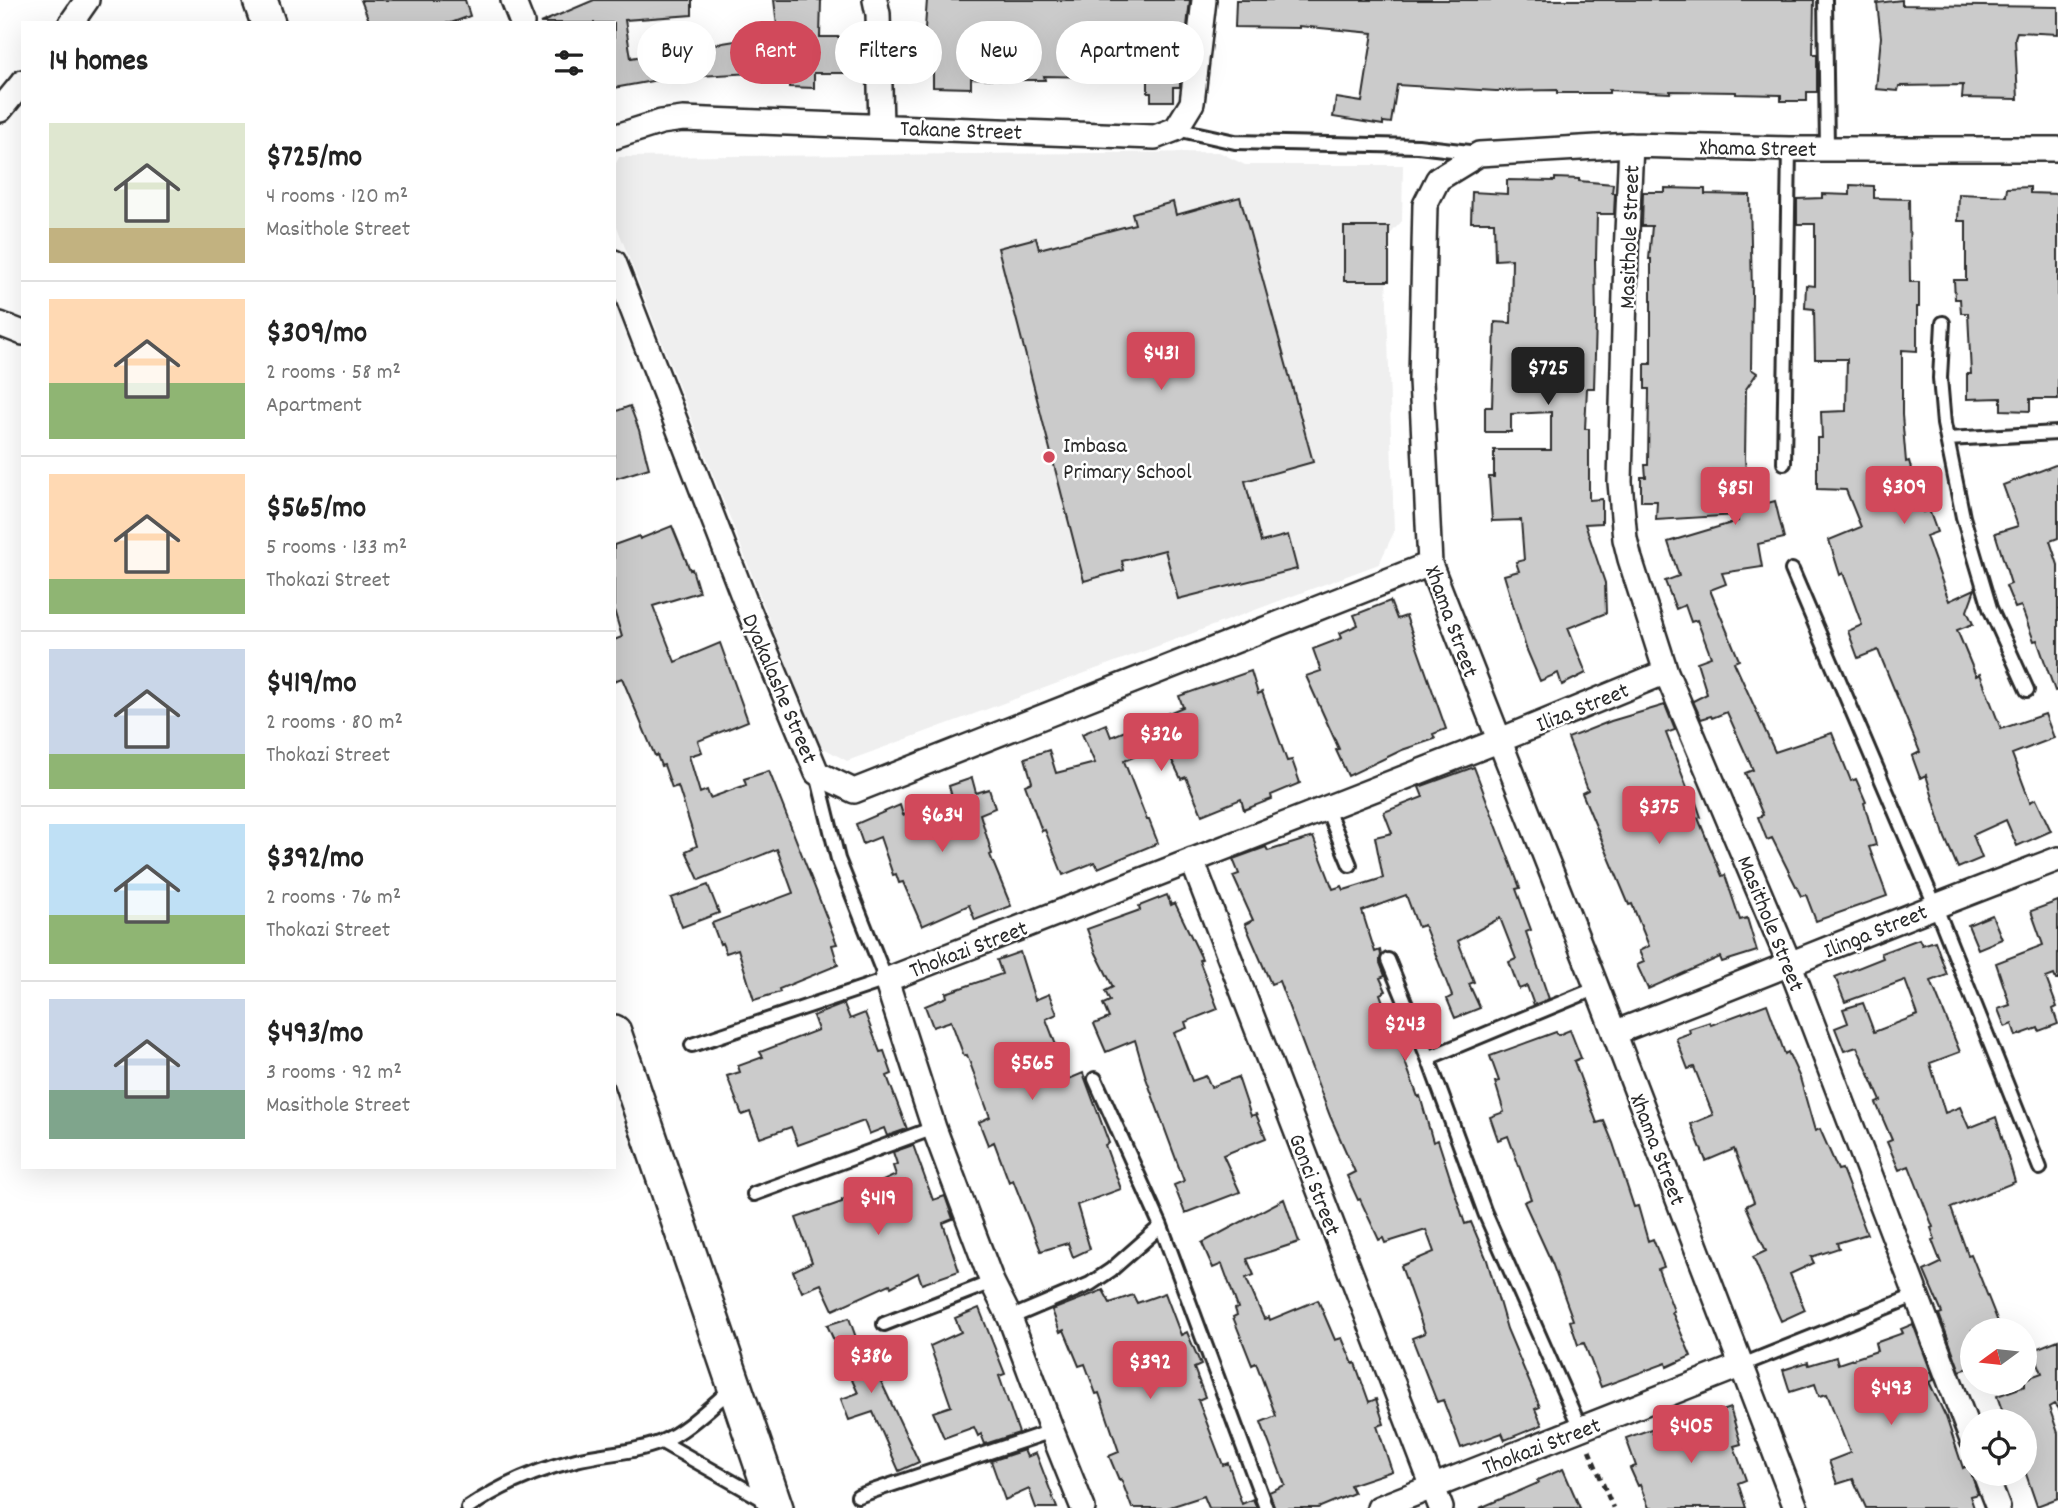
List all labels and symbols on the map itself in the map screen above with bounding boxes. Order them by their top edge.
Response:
street label: Takane Street [899,114,1022,151]
street label: Xhama Street [1699,133,1817,168]
street label: Masithole Street [1612,165,1651,310]
pin: $431 [1120,332,1202,392]
pin: $725 [1507,348,1589,407]
place label: Imbasa Primary School [1063,431,1192,490]
marker: Imbasa Primary School [1041,449,1057,465]
pin: $309 [1863,466,1945,526]
pin: $851 [1694,468,1776,527]
street label: Xhama Street [1414,561,1485,683]
street label: Dyakalashe Street [731,609,824,769]
street label: Iliza Street [1532,676,1635,743]
pin: $326 [1120,714,1202,773]
pin: $375 [1618,786,1700,846]
pin: $634 [901,794,983,854]
street label: Masithole Street [1726,851,1811,997]
street label: Ilinga Street [1819,897,1933,969]
street label: Thokazi Street [905,914,1033,989]
pin: $243 [1364,1004,1446,1063]
pin: $565 [991,1042,1073,1102]
street label: Xhama Street [1619,1090,1692,1211]
street label: Gonci Street [1278,1129,1347,1241]
pin: $419 [837,1178,919,1237]
north arrow [1960,1318,2037,1395]
pin: $386 [830,1336,912,1395]
pin: $392 [1109,1342,1191,1401]
pin: $493 [1850,1368,1932,1427]
pin: $405 [1650,1406,1732,1465]
street label: Thokazi Street [1478,1411,1606,1486]

